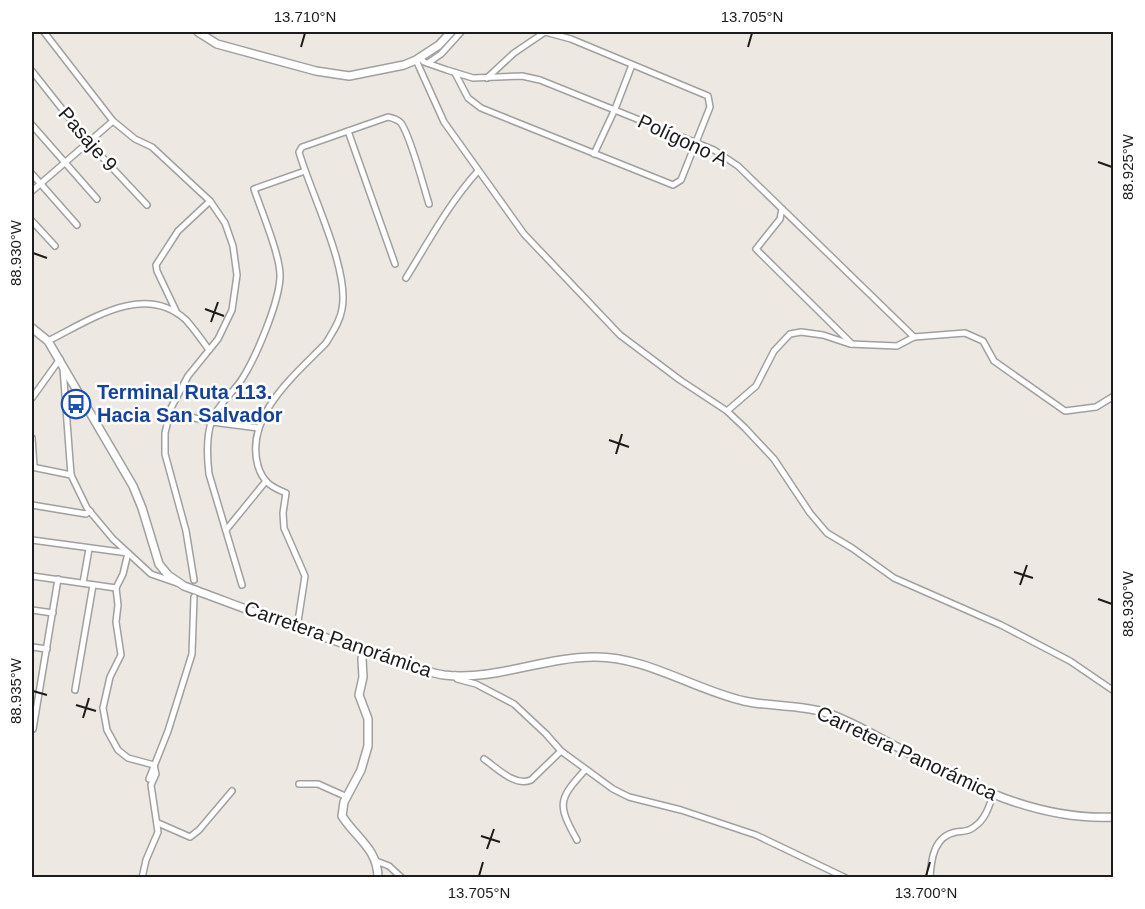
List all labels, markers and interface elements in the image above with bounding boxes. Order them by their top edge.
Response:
text: 13.710°N [274,8,336,25]
text: 13.705°N [721,8,783,25]
street label: Pasaje 9 [54,102,122,176]
street label: Polígono A [635,110,732,171]
text: 88.925°W [1119,133,1136,200]
text: 88.930°W [7,219,24,286]
place label: Terminal Ruta 113. Hacia San Salvador [97,381,283,426]
bus stop icon: Terminal Ruta 113. Hacia San Salvador [60,388,92,420]
text: 88.930°W [1119,570,1136,637]
street label: Carretera Panorámica [241,597,435,682]
text: 88.935°W [7,657,24,724]
street label: Carretera Panorámica [813,701,1002,805]
text: 13.705°N [448,884,510,901]
text: 13.700°N [895,884,957,901]

